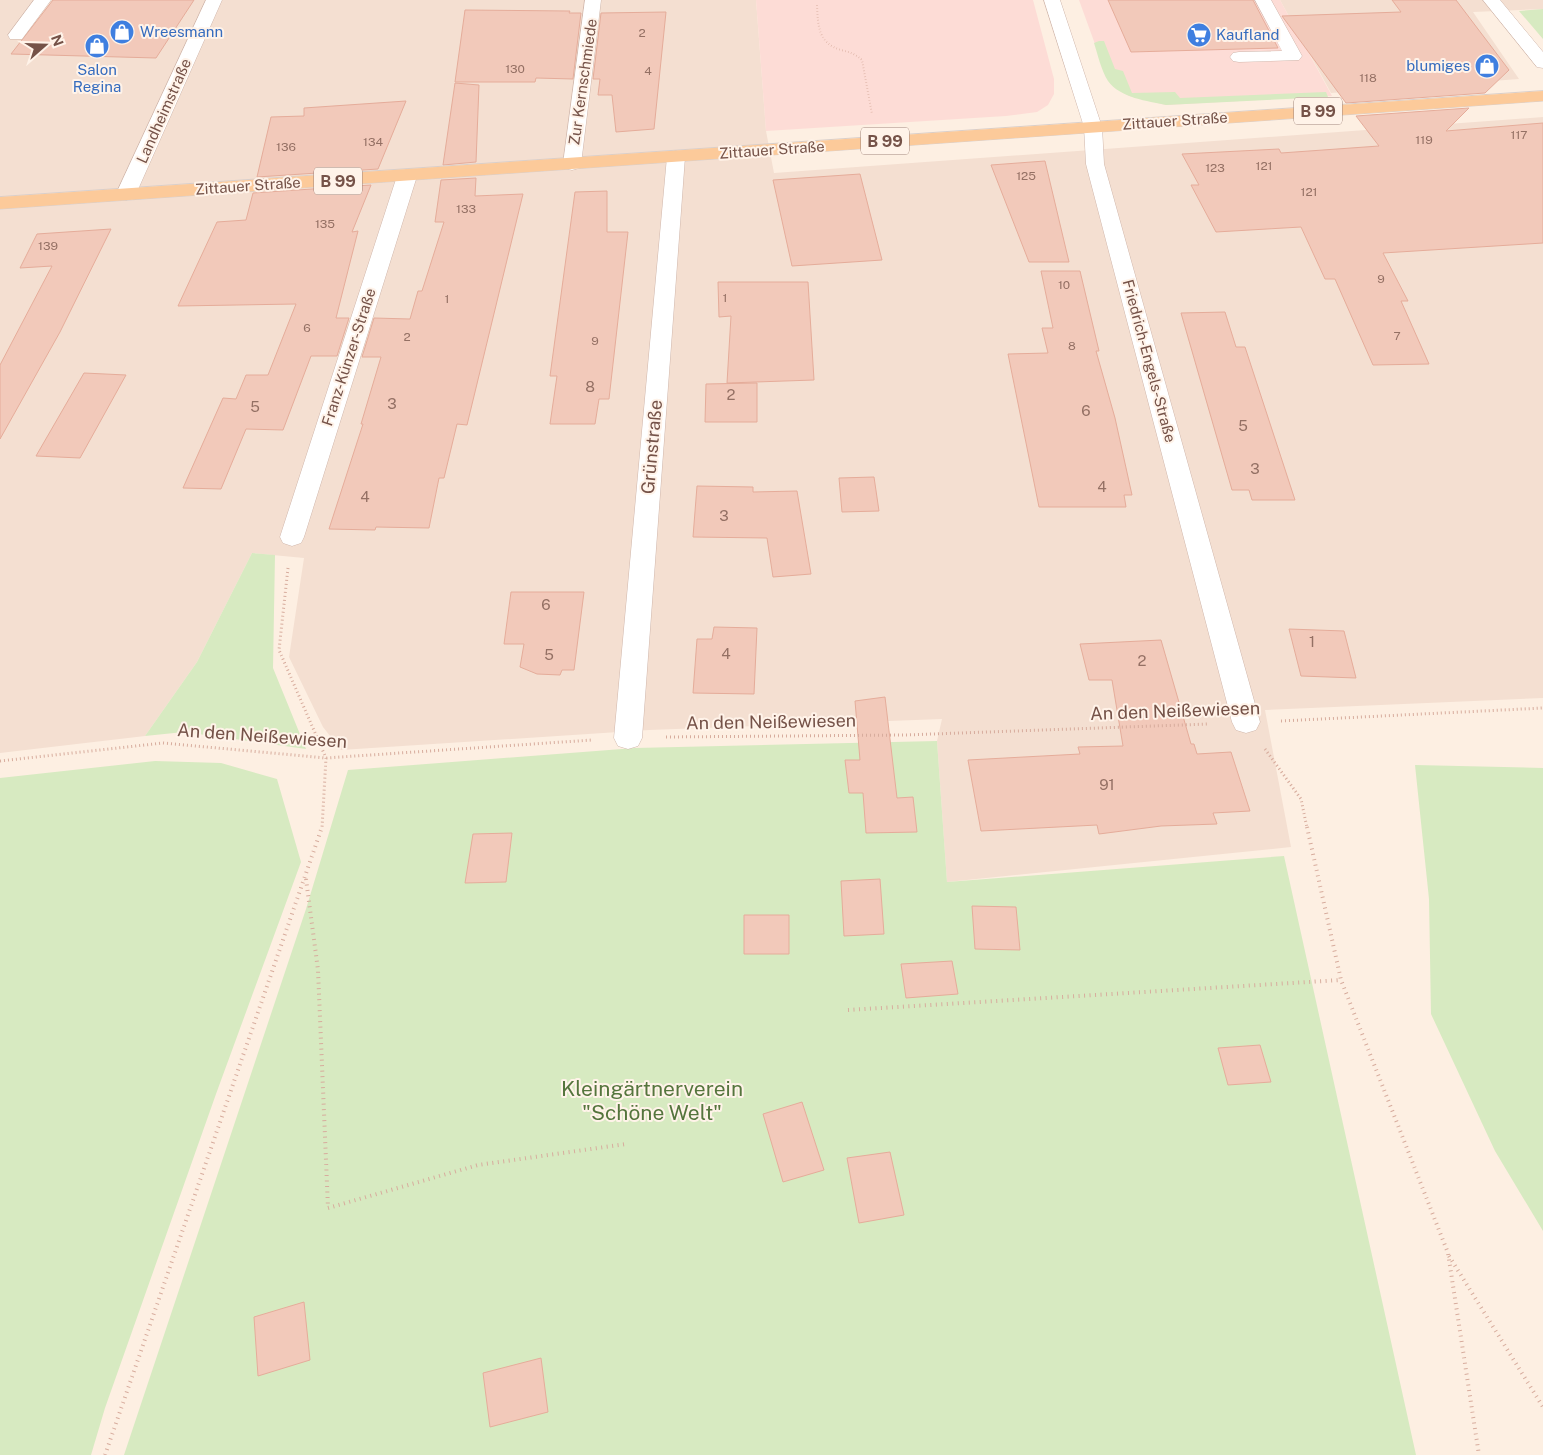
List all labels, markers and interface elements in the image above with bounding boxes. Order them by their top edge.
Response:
street label: Zur Kernschmiede [565,18,600,146]
shop icon: Wreesmann [109,19,135,45]
north arrow [20,20,70,70]
supermarket icon: Kaufland [1186,22,1212,48]
place label: Wreesmann [140,23,223,40]
house number: 2 [638,26,646,40]
place label: Kaufland [1216,26,1279,43]
text: N [48,33,67,48]
shop icon: Salon Regina [84,33,110,59]
shop icon: blumiges [1474,53,1500,79]
street label: Landheimstraße [133,56,194,166]
place label: blumiges [1406,57,1470,74]
place label: Salon Regina [73,61,121,95]
house number: 130 [505,62,525,76]
house number: 4 [644,64,652,78]
house number: 118 [1359,71,1377,85]
road number: B 99 [1294,98,1342,124]
street label: Zittauer Straße [1122,108,1228,133]
road number: B 99 [861,128,909,154]
house number: 117 [1511,128,1527,142]
house number: 119 [1415,133,1433,147]
house number: 134 [363,135,383,149]
street label: Zittauer Straße [719,137,825,162]
house number: 136 [276,140,296,154]
house number: 121 [1256,159,1272,173]
house number: 123 [1205,161,1225,175]
road number: B 99 [314,168,362,195]
house number: 125 [1016,169,1036,183]
street label: Zittauer Straße [195,173,301,198]
house number: 121 [1301,185,1317,199]
house number: 133 [456,202,476,216]
house number: 135 [315,217,335,231]
house number: 139 [38,239,58,253]
house number: 9 [1377,272,1385,286]
house number: 10 [1058,278,1070,292]
street label: Friedrich-Engels-Straße [1120,278,1179,444]
street label: Franz-Künzer-Straße [318,286,379,428]
house number: 1 [723,291,727,305]
house number: 1 [445,292,449,306]
house number: 6 [303,321,311,335]
house number: 7 [1393,329,1401,343]
house number: 2 [403,330,411,344]
house number: 9 [591,334,599,348]
house number: 8 [1068,339,1076,353]
house number: 8 [585,378,595,395]
house number: 2 [727,386,736,403]
house number: 3 [387,395,397,412]
house number: 5 [250,398,260,415]
street label: Grünstraße [637,399,666,495]
house number: 6 [1081,402,1091,419]
house number: 5 [1238,417,1248,434]
house number: 3 [1250,460,1260,477]
house number: 4 [1097,478,1107,495]
house number: 4 [360,488,370,505]
house number: 3 [719,507,729,524]
house number: 6 [541,596,551,613]
house number: 1 [1309,633,1315,650]
house number: 4 [721,645,731,662]
house number: 5 [544,646,554,663]
house number: 2 [1138,652,1147,669]
street label: An den Neißewiesen [1090,697,1260,724]
street label: An den Neißewiesen [686,710,856,733]
street label: An den Neißewiesen [176,719,348,752]
house number: 91 [1099,776,1115,793]
park label: Kleingärtnerverein "Schöne Welt" [561,1076,743,1125]

